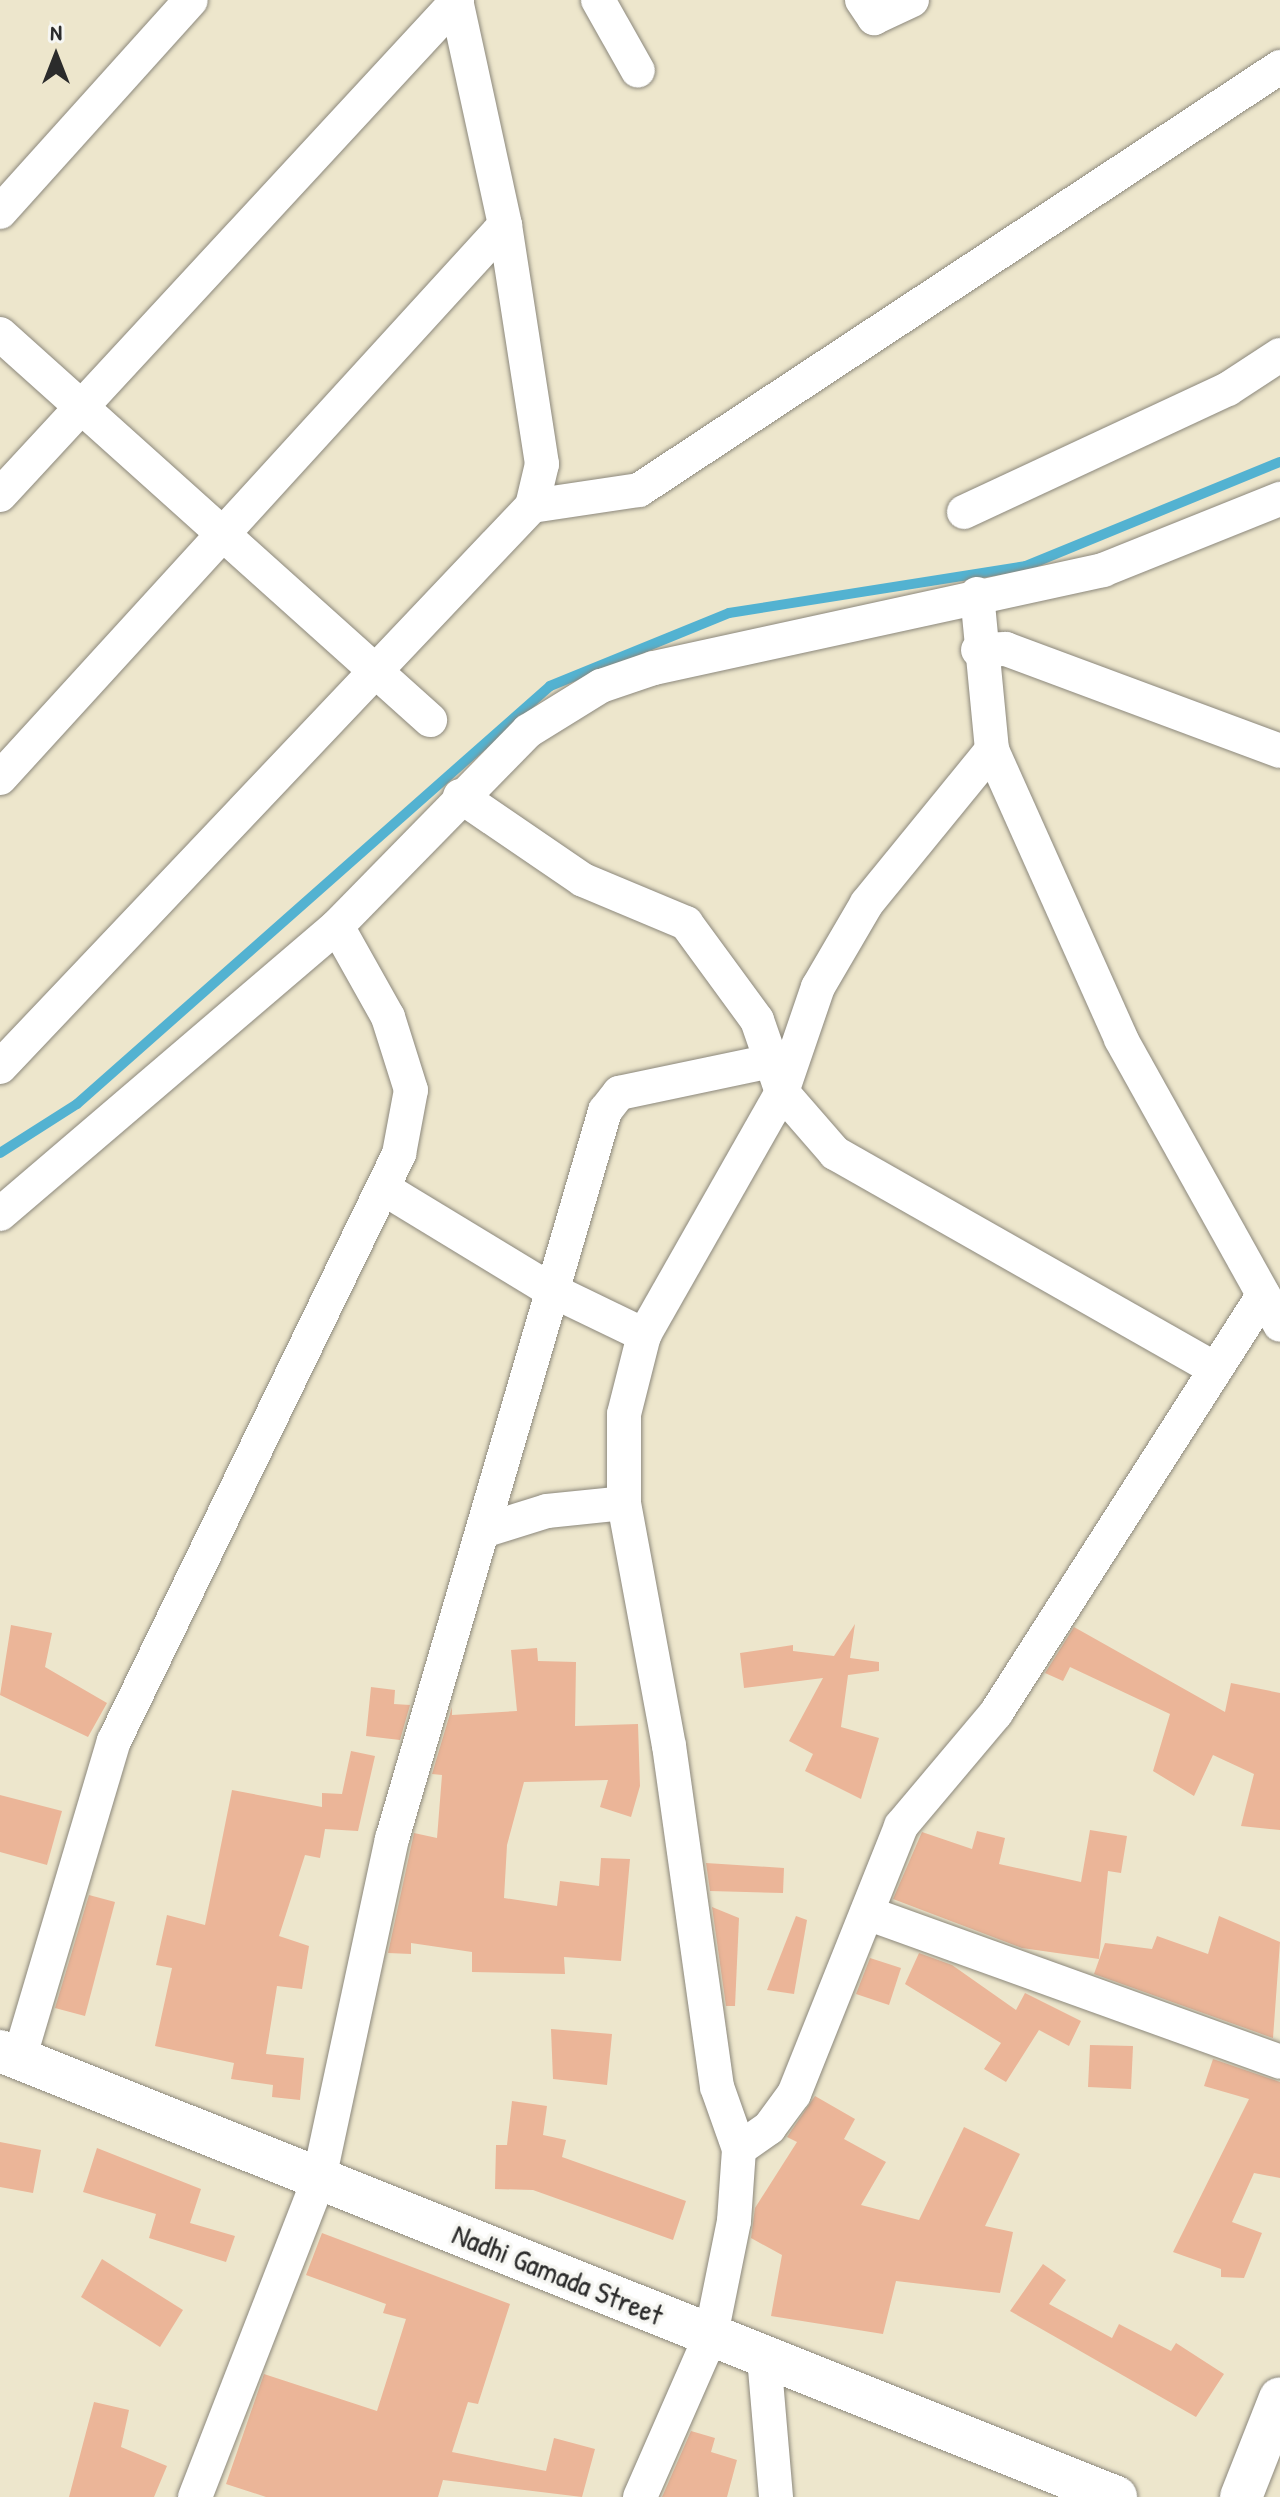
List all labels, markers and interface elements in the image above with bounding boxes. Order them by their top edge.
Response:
north arrow [16,16,96,96]
text: N [50,17,62,47]
street label: Nadhi Gamada Street [447,2215,669,2333]

